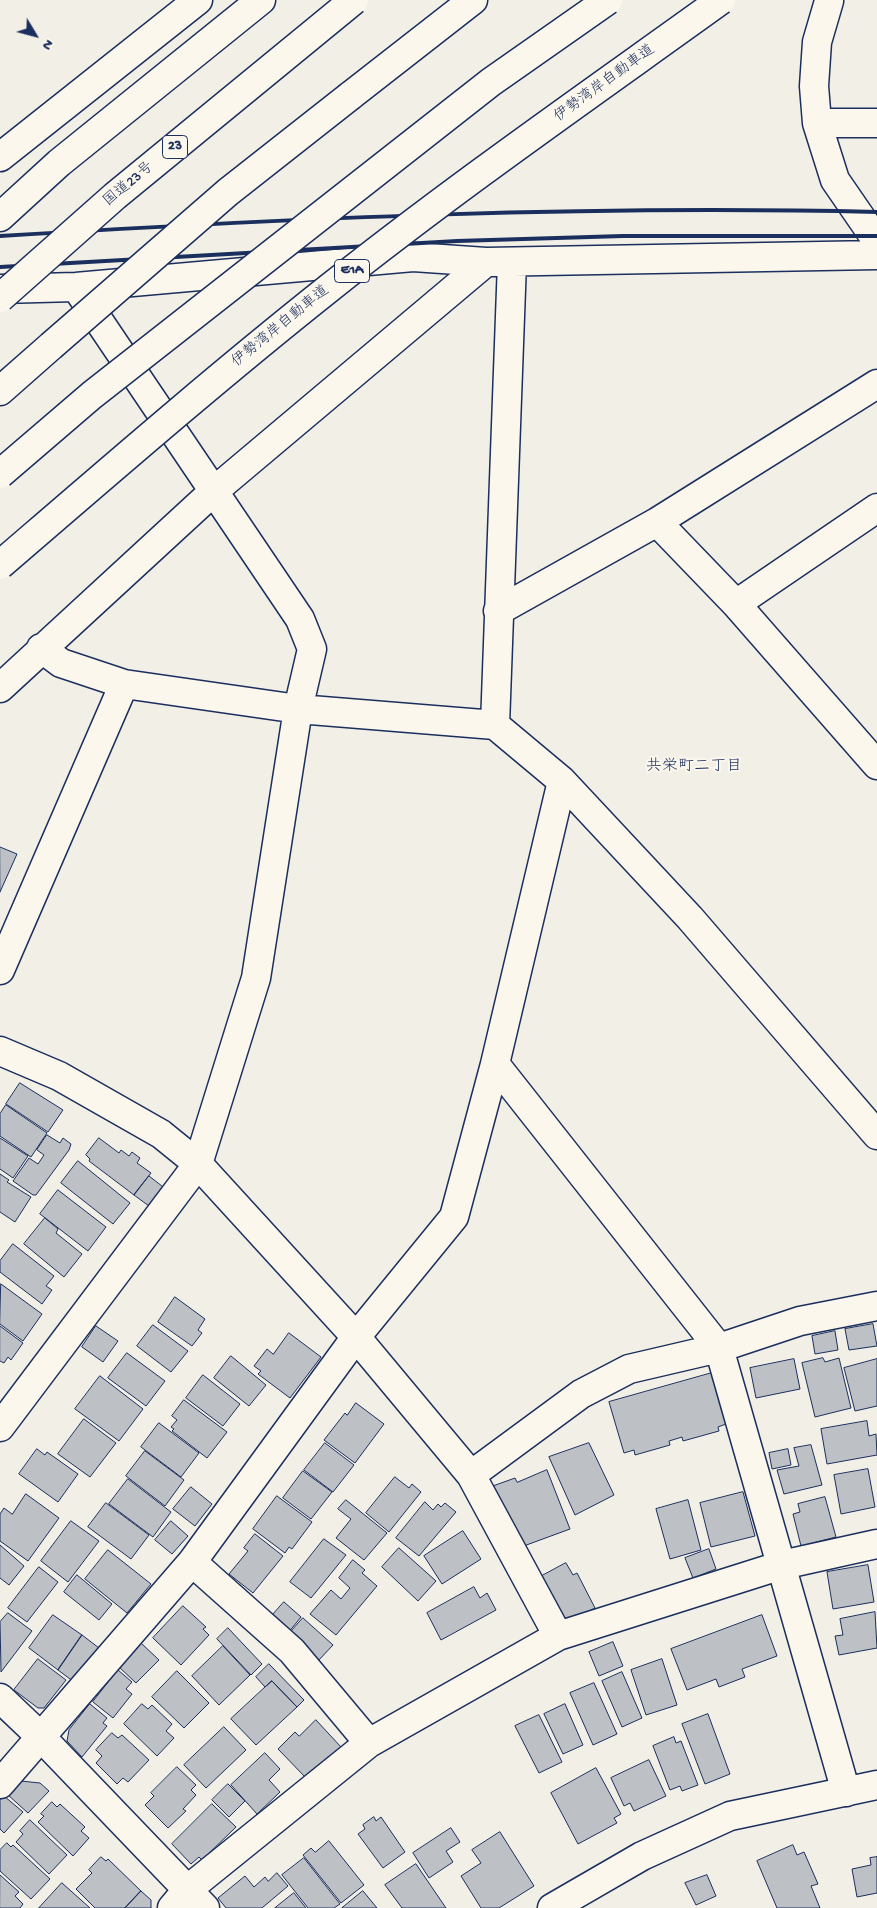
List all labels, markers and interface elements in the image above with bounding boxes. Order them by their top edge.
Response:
north arrow [10,10,60,60]
text: N [38,36,57,53]
street label: 伊勢湾岸自動車道 [551,41,659,127]
road number: 23 [162,136,188,158]
street label: 国道23号 [100,159,158,211]
road number: E1A [334,260,370,282]
street label: 伊勢湾岸自動車道 [229,282,333,372]
district label: 共栄町二丁目 [646,758,742,778]

